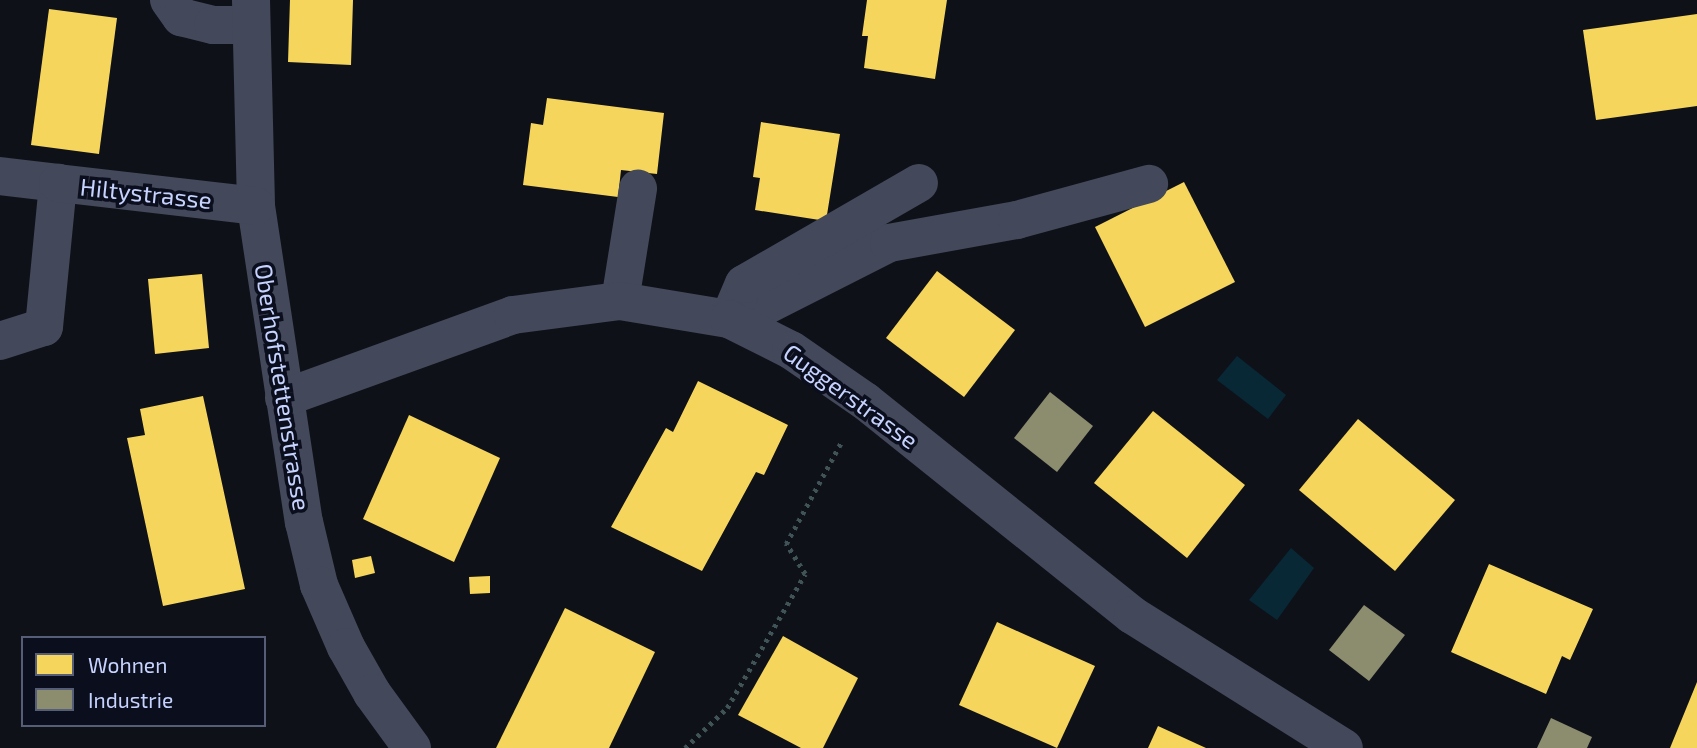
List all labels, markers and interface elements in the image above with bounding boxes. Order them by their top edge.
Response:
street label: Hiltystrasse [79,172,213,214]
street label: Oberhofstettenstrasse [249,261,317,513]
street label: Guggerstrasse [778,338,924,454]
legend [21,636,266,727]
text: Wohnen [88,652,167,677]
text: Industrie [88,687,173,712]

